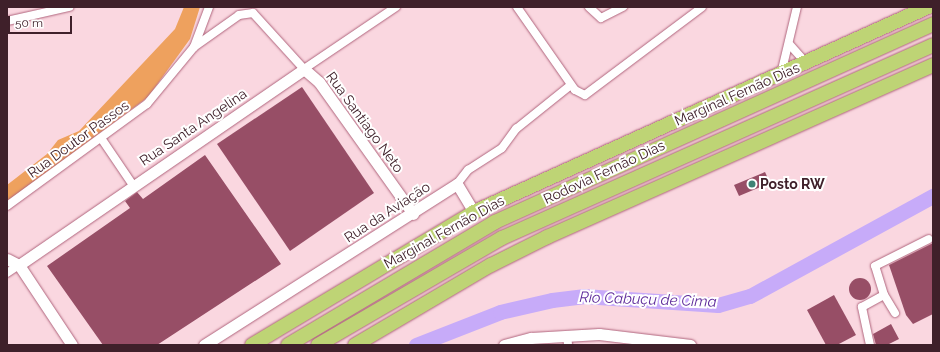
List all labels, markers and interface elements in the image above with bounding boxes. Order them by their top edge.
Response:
scale bar [10,8,74,34]
text: 50 m [15,16,43,30]
street label: Marginal Fernão Dias [672,59,802,129]
street label: Rua Santiago Neto [323,68,407,176]
street label: Rua Santa Angelina [136,85,250,169]
street label: Rua Doutor Passos [24,97,132,181]
street label: Rodovia Fernão Dias [541,137,667,207]
place label: Posto RW [760,176,825,192]
street label: Rua da Aviação [341,178,433,246]
marker: Posto RW [747,179,757,189]
street label: Marginal Fernão Dias [381,192,507,272]
water label: Rio Cabuçu de Cima [579,289,717,311]

